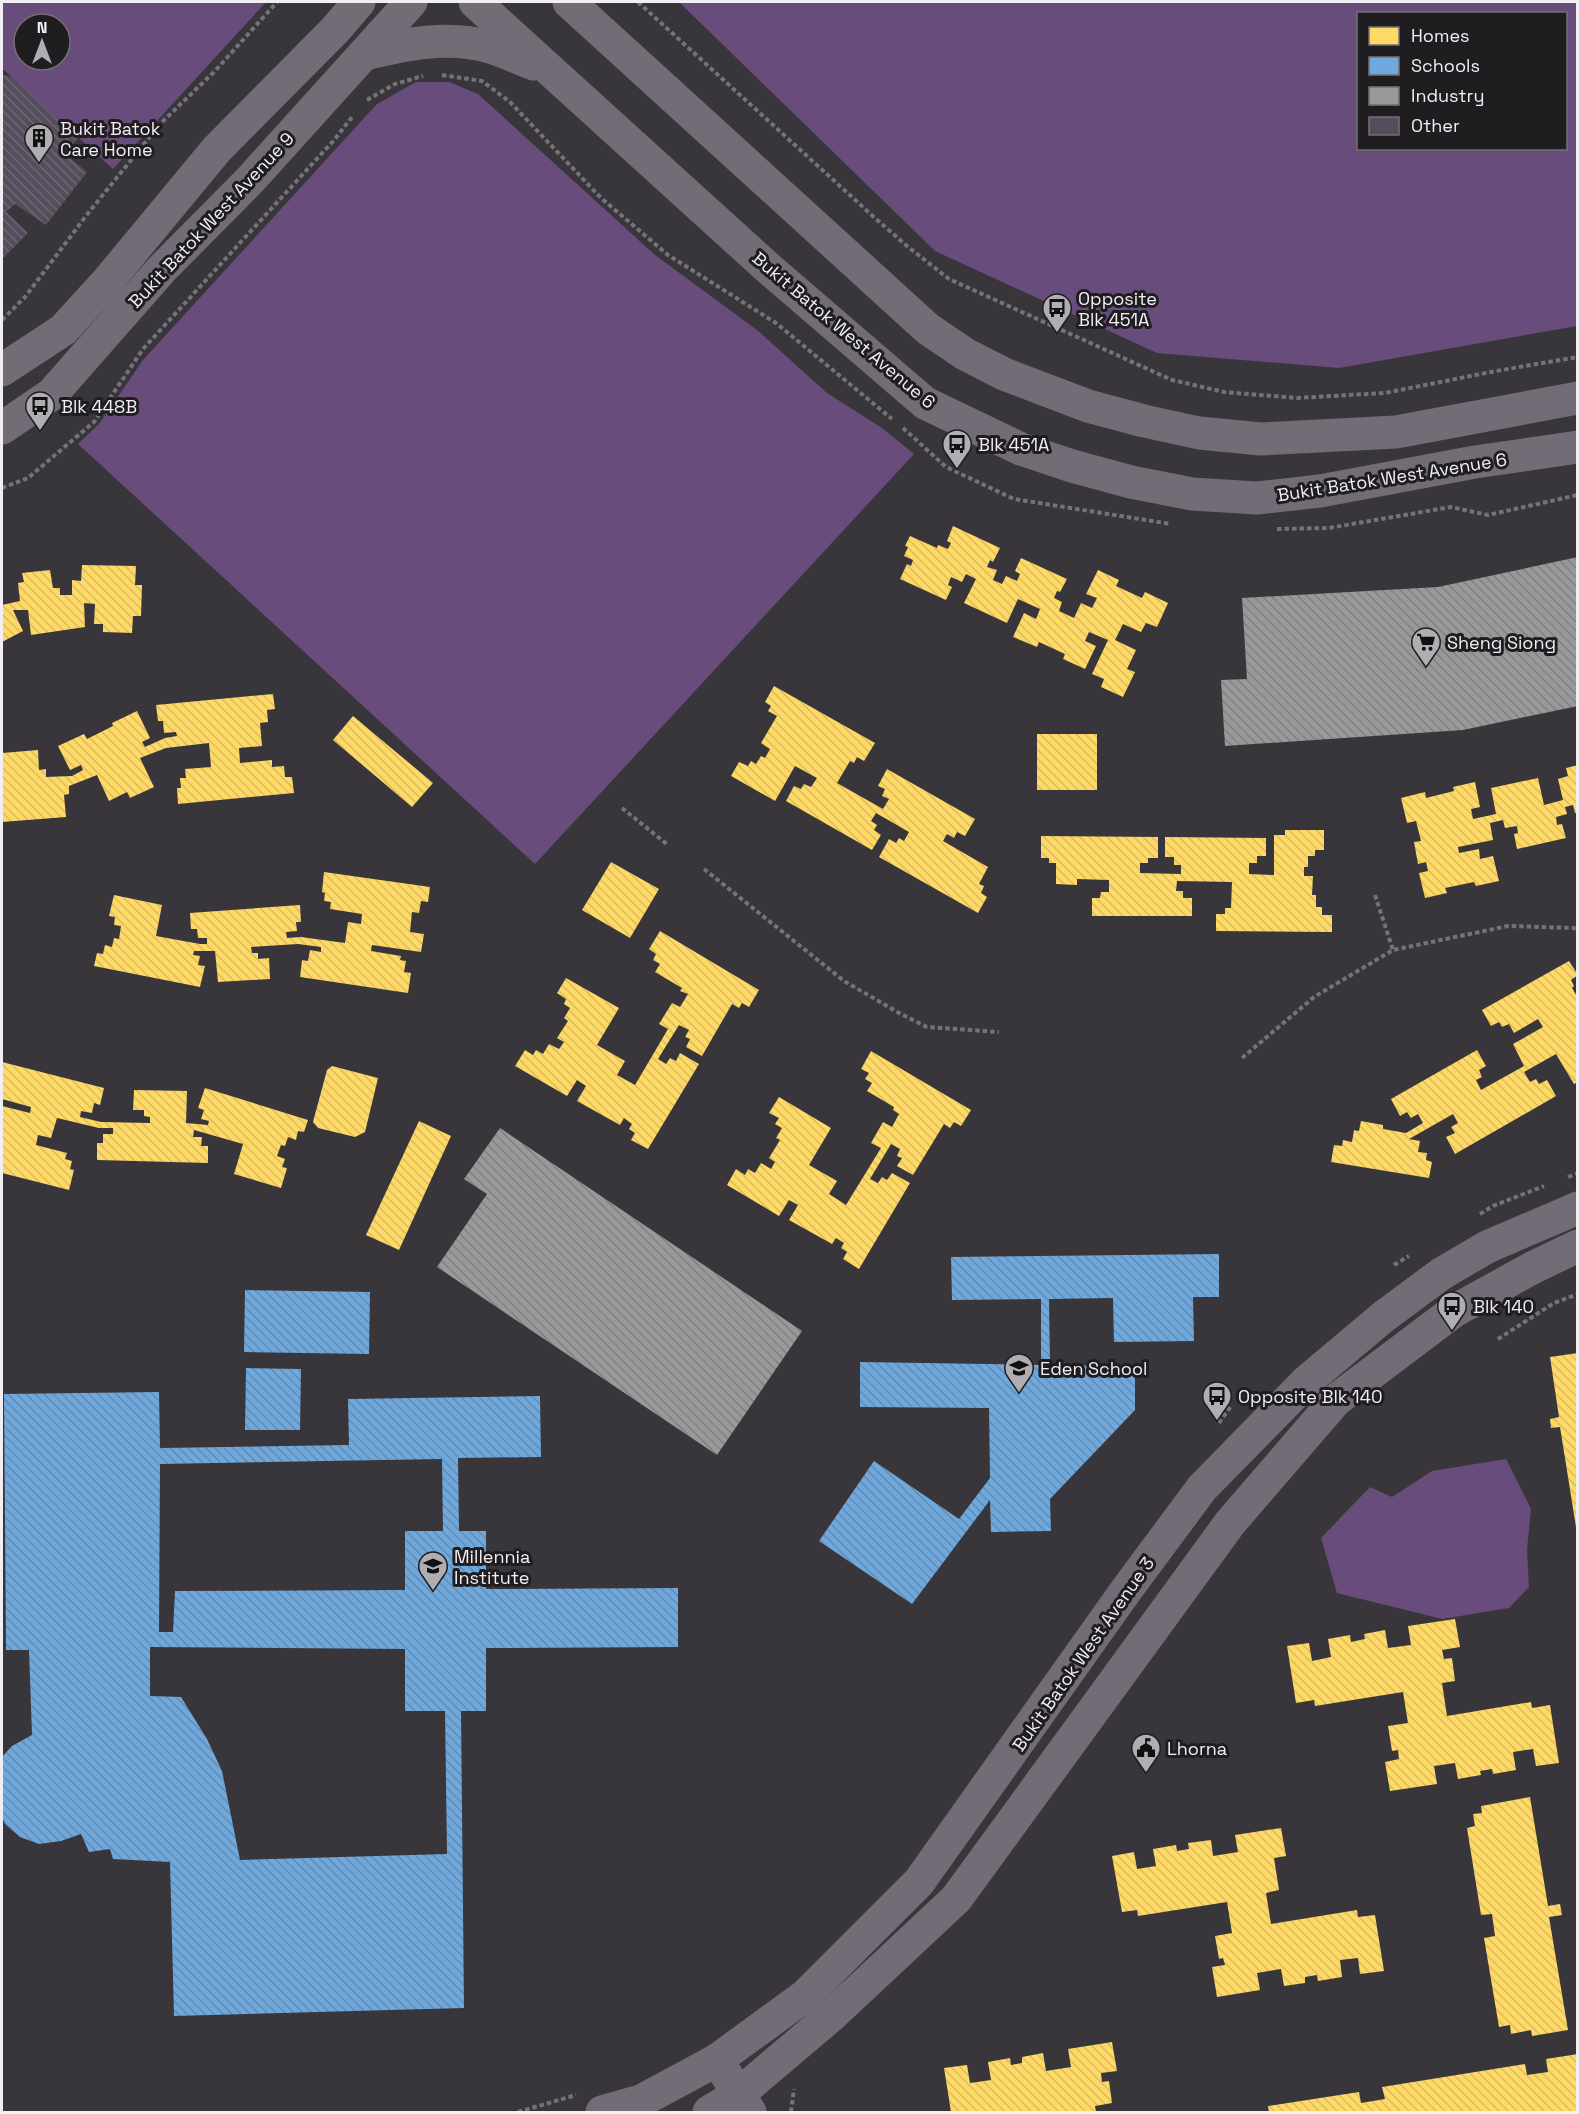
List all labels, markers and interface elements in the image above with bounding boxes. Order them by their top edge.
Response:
north arrow [12,12,72,72]
legend [1357,12,1567,150]
text: N [37,17,47,38]
text: Homes [1411,24,1470,47]
text: Schools [1411,54,1480,77]
text: Industry [1411,84,1484,107]
text: Other [1411,114,1460,137]
place label: Bukit Batok Care Home [60,117,161,161]
building icon: Bukit Batok Care Home [23,122,55,164]
street label: Bukit Batok West Avenue 9 [123,127,299,313]
street label: Bukit Batok West Avenue 6 [748,247,940,413]
place label: Opposite Blk 451A [1078,287,1157,331]
bus stop icon: Opposite Blk 451A [1041,292,1073,334]
bus stop icon: Blk 448B [24,390,56,432]
place label: Blk 448B [61,395,137,418]
bus stop icon: Blk 451A [941,428,973,470]
place label: Blk 451A [978,433,1049,456]
street label: Bukit Batok West Avenue 6 [1276,447,1508,507]
supermarket icon: Sheng Siong [1410,626,1442,668]
place label: Sheng Siong [1447,631,1556,654]
bus stop icon: Blk 140 [1436,1290,1468,1332]
place label: Blk 140 [1473,1295,1534,1318]
school or university icon: Eden School [1003,1352,1035,1394]
place label: Eden School [1040,1357,1148,1380]
bus stop icon: Opposite Blk 140 [1201,1380,1233,1422]
place label: Opposite Blk 140 [1238,1385,1382,1408]
place label: Millennia Institute [454,1545,530,1589]
school or university icon: Millennia Institute [417,1550,449,1592]
street label: Bukit Batok West Avenue 3 [1007,1552,1159,1756]
public building icon: Lhorna [1130,1732,1162,1774]
place label: Lhorna [1167,1737,1227,1760]

